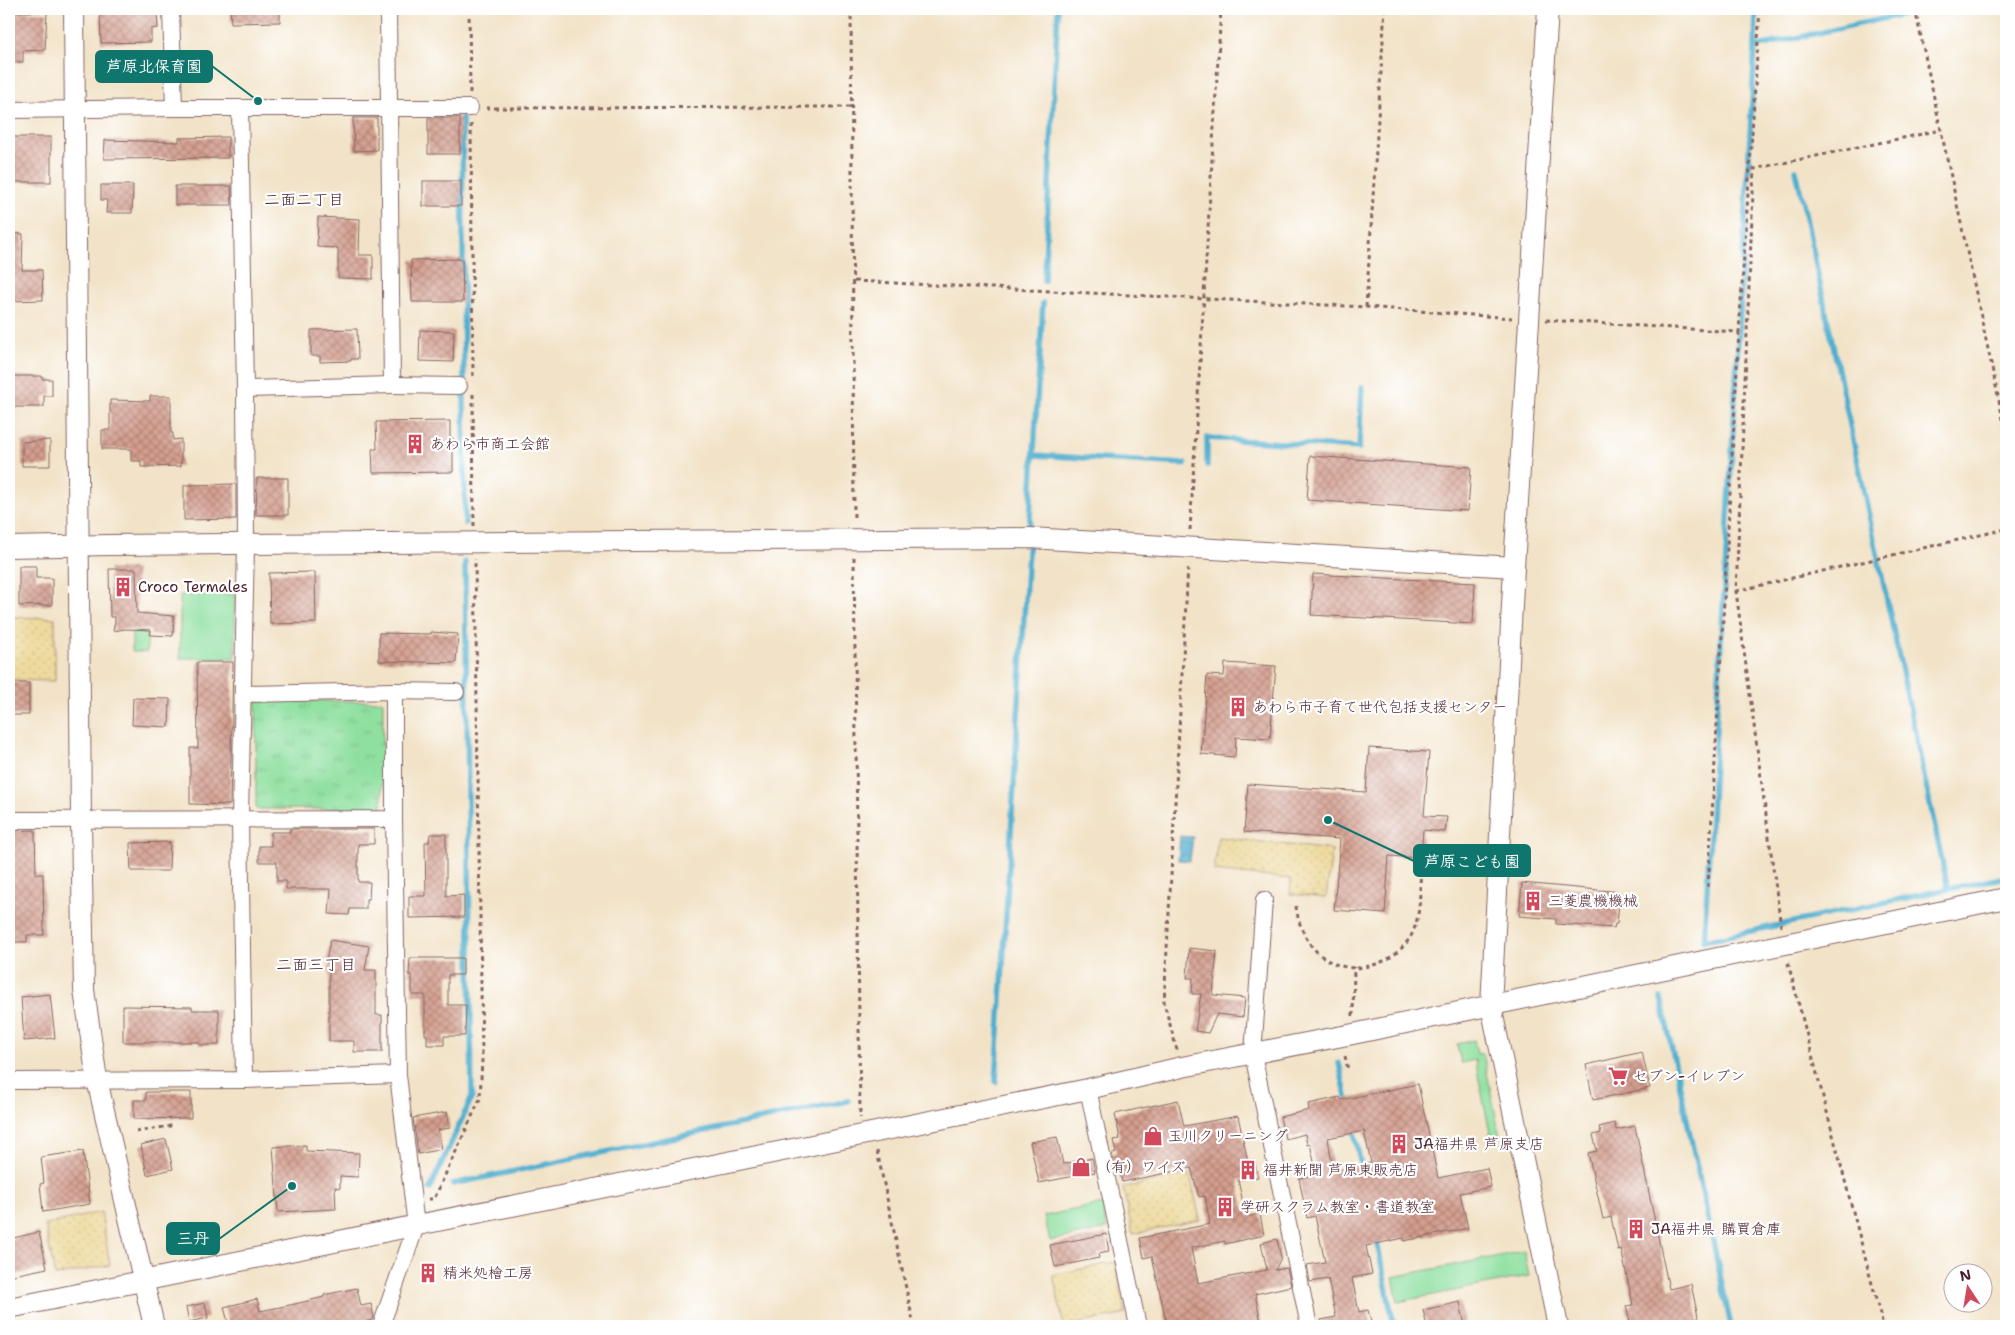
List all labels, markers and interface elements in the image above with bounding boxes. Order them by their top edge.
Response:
callout: 芦原北保育園 [96,51,212,82]
text: 芦原北保育園 [106,56,202,77]
district label: 二面二丁目 [264,189,344,210]
building icon: あわら市商工会館 [404,433,426,455]
place label: あわら市商工会館 [430,434,550,454]
building icon: Croco Termales [112,576,134,598]
place label: Croco Termales [138,577,248,597]
building icon: あわら市子育て世代包括支援センター [1227,696,1249,718]
place label: あわら市子育て世代包括支援センター [1253,697,1507,717]
callout: 芦原こども園 [1414,845,1530,876]
text: 芦原こども園 [1424,851,1520,872]
building icon: 三菱農機機械 [1522,890,1544,912]
place label: 三菱農機機械 [1548,891,1638,911]
district label: 二面三丁目 [276,954,356,975]
supermarket icon: セブン-イレブン [1607,1065,1629,1087]
place label: セブン-イレブン [1633,1066,1745,1086]
shop icon: 玉川クリーニング [1142,1125,1164,1147]
place label: 玉川クリーニング [1168,1126,1288,1146]
building icon: JA福井県 芦原支店 [1388,1133,1410,1155]
place label: JA福井県 芦原支店 [1414,1134,1544,1154]
shop icon: （有）ワイズ [1070,1156,1092,1178]
place label: （有）ワイズ [1096,1157,1185,1177]
building icon: 福井新聞 芦原東販売店 [1237,1159,1259,1181]
place label: 福井新聞 芦原東販売店 [1263,1160,1418,1180]
building icon: 学研スクラム教室・書道教室 [1214,1196,1236,1218]
place label: 学研スクラム教室・書道教室 [1240,1197,1435,1217]
building icon: JA福井県 購買倉庫 [1625,1218,1647,1240]
place label: JA福井県 購買倉庫 [1651,1219,1781,1239]
callout: 三丹 [167,1223,219,1254]
text: 三丹 [177,1228,209,1249]
building icon: 精米処檜工房 [417,1262,439,1284]
north arrow [1942,1262,1992,1312]
place label: 精米処檜工房 [443,1263,533,1283]
text: N [1958,1265,1973,1285]

